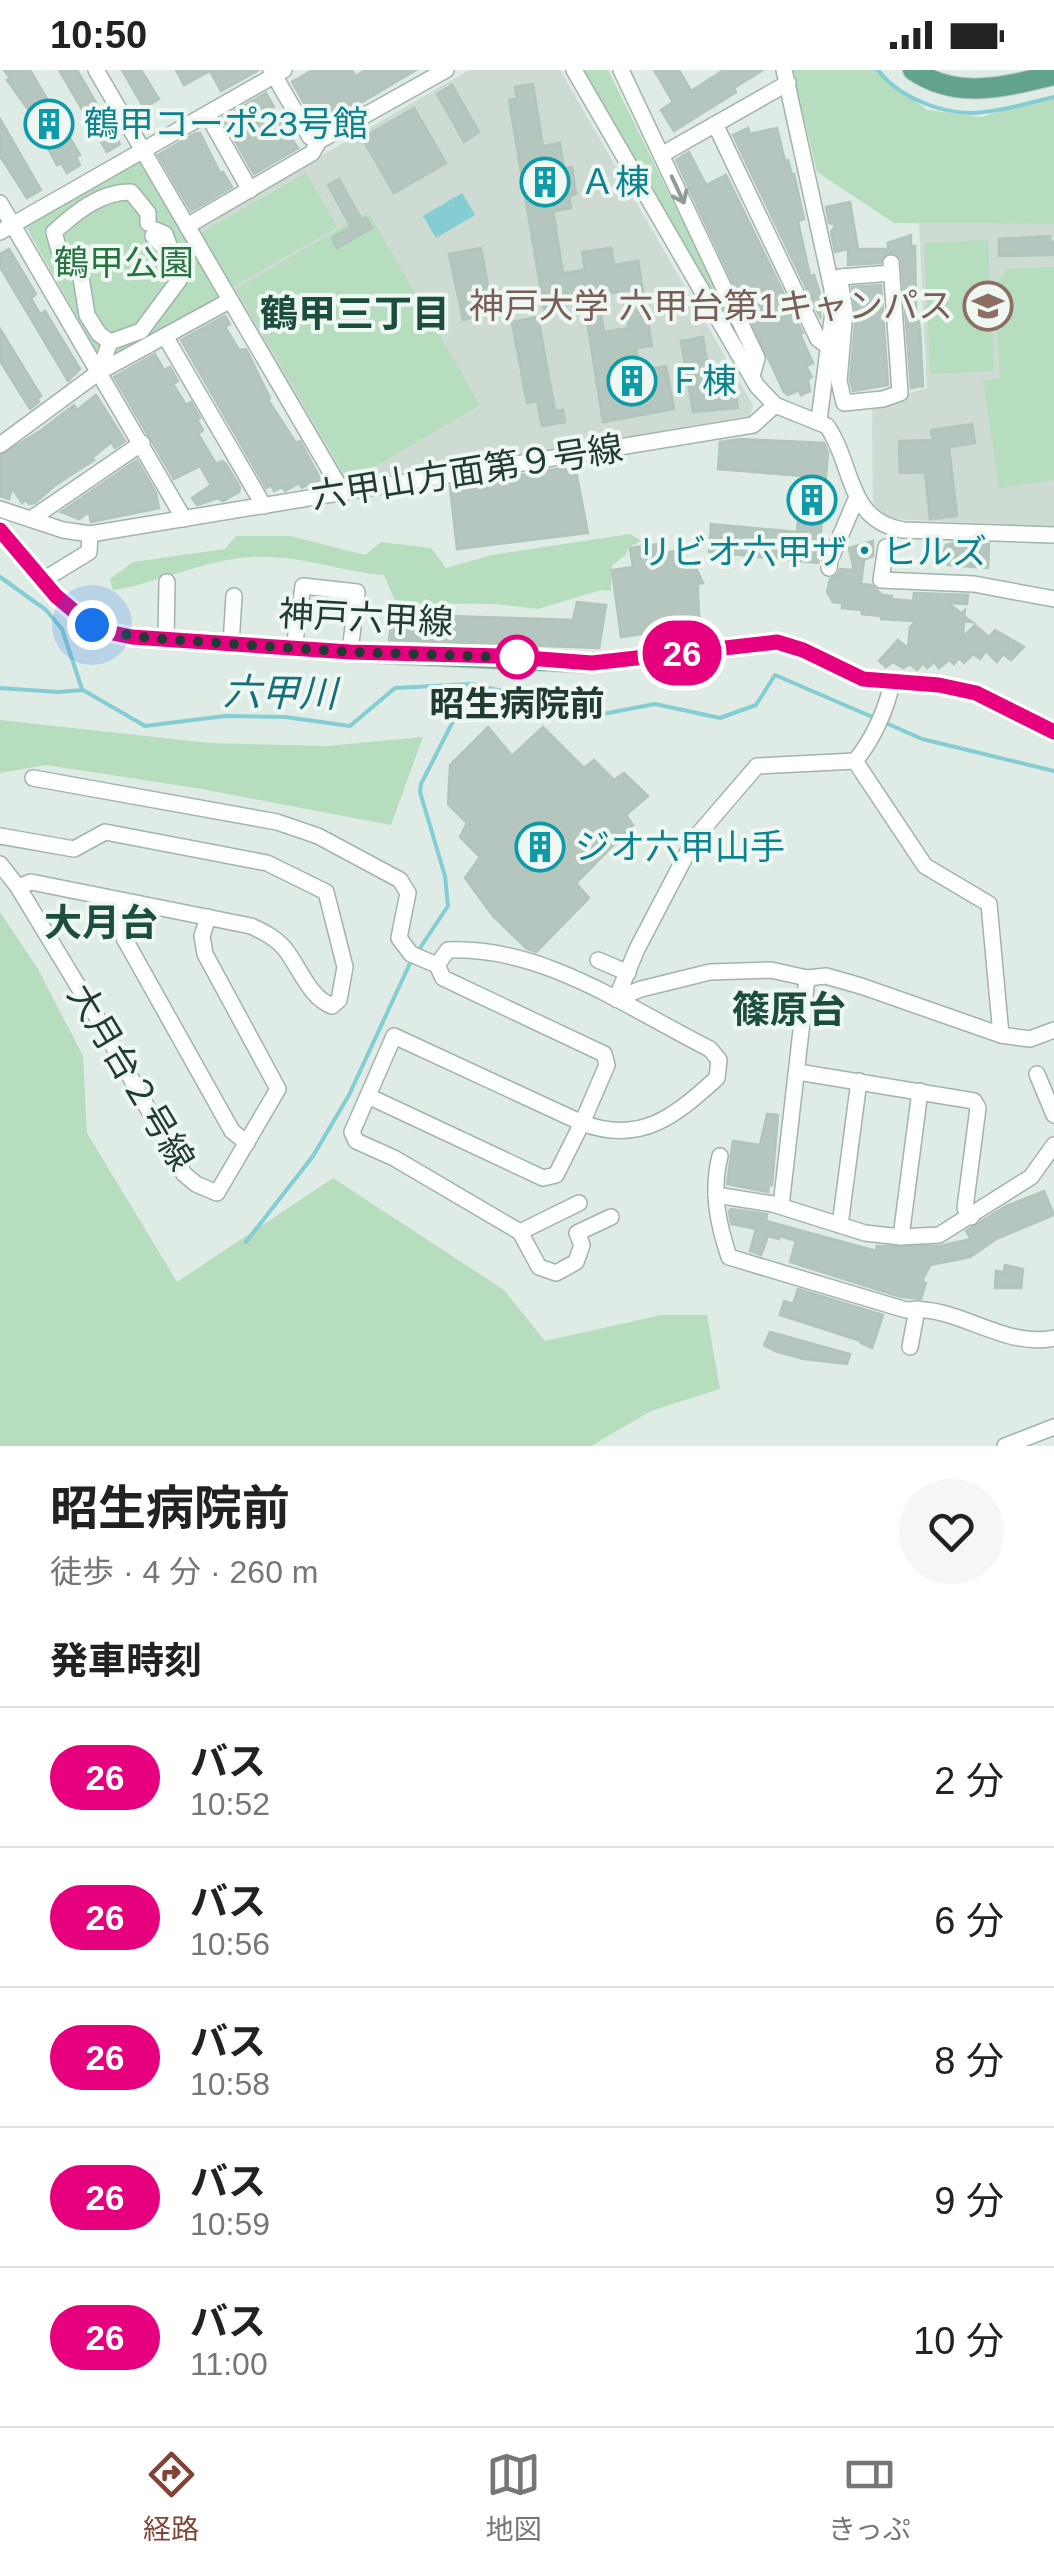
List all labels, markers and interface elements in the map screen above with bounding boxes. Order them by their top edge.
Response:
text: 10:50 [50,14,147,56]
building icon: 鶴甲コーポ23号館 [23,98,75,150]
place label: 鶴甲コーポ23号館 [84,104,368,143]
building icon: Ａ棟 [519,156,571,208]
place label: Ａ棟 [580,162,650,201]
one-way arrow [669,174,688,204]
park label: 鶴甲公園 [54,243,194,282]
school or university icon: 神戸大学 六甲台第1キャンパス [962,280,1014,332]
place label: 神戸大学 六甲台第1キャンパス [469,286,953,325]
district label: 鶴甲三丁目 [260,293,450,335]
building icon: Ｆ棟 [606,355,658,407]
place label: Ｆ棟 [667,361,737,400]
street label: 六甲山方面第９号線 [308,428,626,515]
building icon: リビオ六甲ザ・ヒルズ [786,474,838,526]
place label: リビオ六甲ザ・ヒルズ [637,532,987,571]
street label: 神戸六甲線 [278,593,454,642]
your location [67,600,117,650]
line badge: 26 [637,620,727,686]
text: 26 [663,634,701,673]
marker: 昭生病院前 [496,636,538,678]
water label: 六甲川 [223,671,341,715]
place label: 昭生病院前 [429,684,605,723]
building icon: ジオ六甲山手 [514,821,566,873]
place label: ジオ六甲山手 [575,827,785,866]
district label: 大月台 [44,902,158,944]
street label: 大月台２号線 [61,977,202,1177]
district label: 篠原台 [732,989,846,1031]
button: heart [899,1479,1004,1584]
text: 昭生病院前 [50,1482,290,1535]
text: 徒歩 · 4 分 · 260 m [50,1554,319,1590]
text: 発車時刻 [50,1640,202,1682]
text: バス [190,1741,266,1783]
text: 26 [86,1758,124,1797]
text: 2 分 [934,1760,1004,1802]
text: 10:52 [190,1786,270,1822]
text: バス [190,1881,266,1923]
text: 26 [86,1898,124,1937]
text: 6 分 [934,1900,1004,1942]
text: 10:56 [190,1926,270,1962]
text: バス [190,2021,266,2063]
text: 26 [86,2038,124,2077]
text: 8 分 [934,2040,1004,2082]
text: 10:58 [190,2066,270,2102]
text: バス [190,2161,266,2203]
text: 26 [86,2178,124,2217]
text: 9 分 [934,2180,1004,2222]
text: 10:59 [190,2206,270,2242]
text: バス [190,2301,266,2343]
text: 26 [86,2318,124,2357]
text: 10 分 [913,2320,1004,2362]
text: 11:00 [190,2346,268,2382]
tab: 経路 [143,2447,199,2547]
tab: 地図 [486,2447,542,2547]
tab: きっぷ [828,2447,911,2547]

